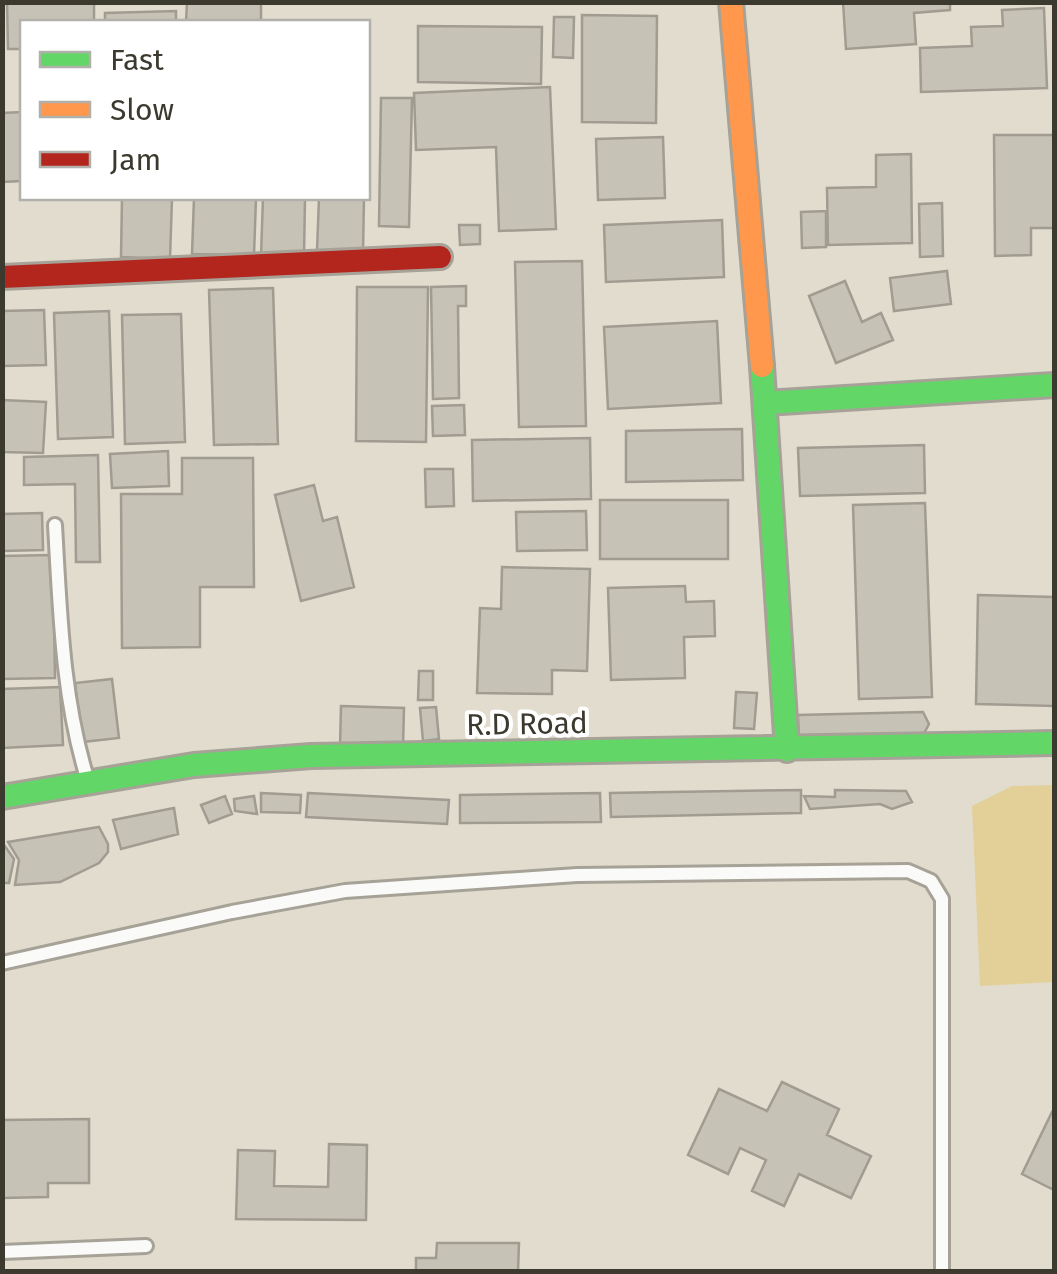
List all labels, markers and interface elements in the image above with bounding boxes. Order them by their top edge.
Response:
legend [20,20,370,200]
text: Fast [110,42,164,78]
text: Slow [110,92,174,128]
text: Jam [110,142,161,178]
street label: R.D Road [466,705,588,743]

